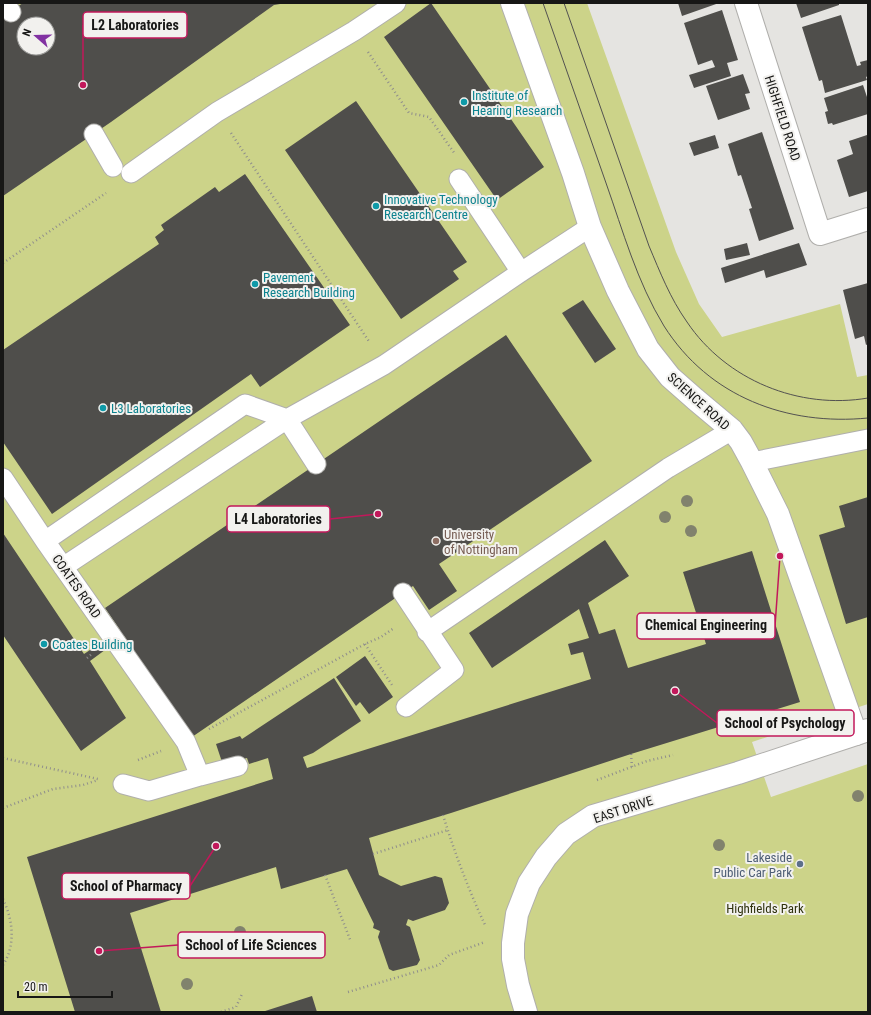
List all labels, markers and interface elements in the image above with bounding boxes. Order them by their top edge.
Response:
callout: L2 Laboratories [83,12,187,38]
north arrow [16,16,56,56]
text: L2 Laboratories [91,17,179,33]
text: N [20,27,34,38]
street label: HIGHFIELD ROAD [762,73,803,163]
place label: Institute of Hearing Research [472,88,562,118]
marker: Institute of Hearing Research [459,97,469,107]
place label: Innovative Technology Research Centre [384,192,498,222]
marker: Innovative Technology Research Centre [371,201,381,211]
place label: Pavement Research Building [263,270,355,300]
marker: Pavement Research Building [250,279,260,289]
street label: SCIENCE ROAD [665,370,733,433]
place label: L3 Laboratories [111,401,191,416]
marker: L3 Laboratories [98,403,108,413]
callout: L4 Laboratories [227,506,330,532]
text: L4 Laboratories [234,511,322,527]
place label: University of Nottingham [444,527,518,557]
marker: University of Nottingham [431,536,441,546]
street label: COATES ROAD [49,552,104,621]
callout: Chemical Engineering [637,613,775,639]
text: Chemical Engineering [645,617,767,633]
place label: Coates Building [52,637,132,652]
marker: Coates Building [39,639,49,649]
callout: School of Psychology [717,710,854,736]
text: School of Psychology [725,715,846,731]
street label: EAST DRIVE [592,793,655,826]
place label: Lakeside Public Car Park [713,850,792,880]
marker: Lakeside Public Car Park [795,859,805,869]
callout: School of Pharmacy [62,873,190,899]
text: School of Pharmacy [70,878,183,894]
park label: Highfields Park [726,901,804,916]
callout: School of Life Sciences [178,932,325,958]
text: School of Life Sciences [185,937,317,953]
scale bar [18,973,112,999]
text: 20 m [24,980,48,994]

